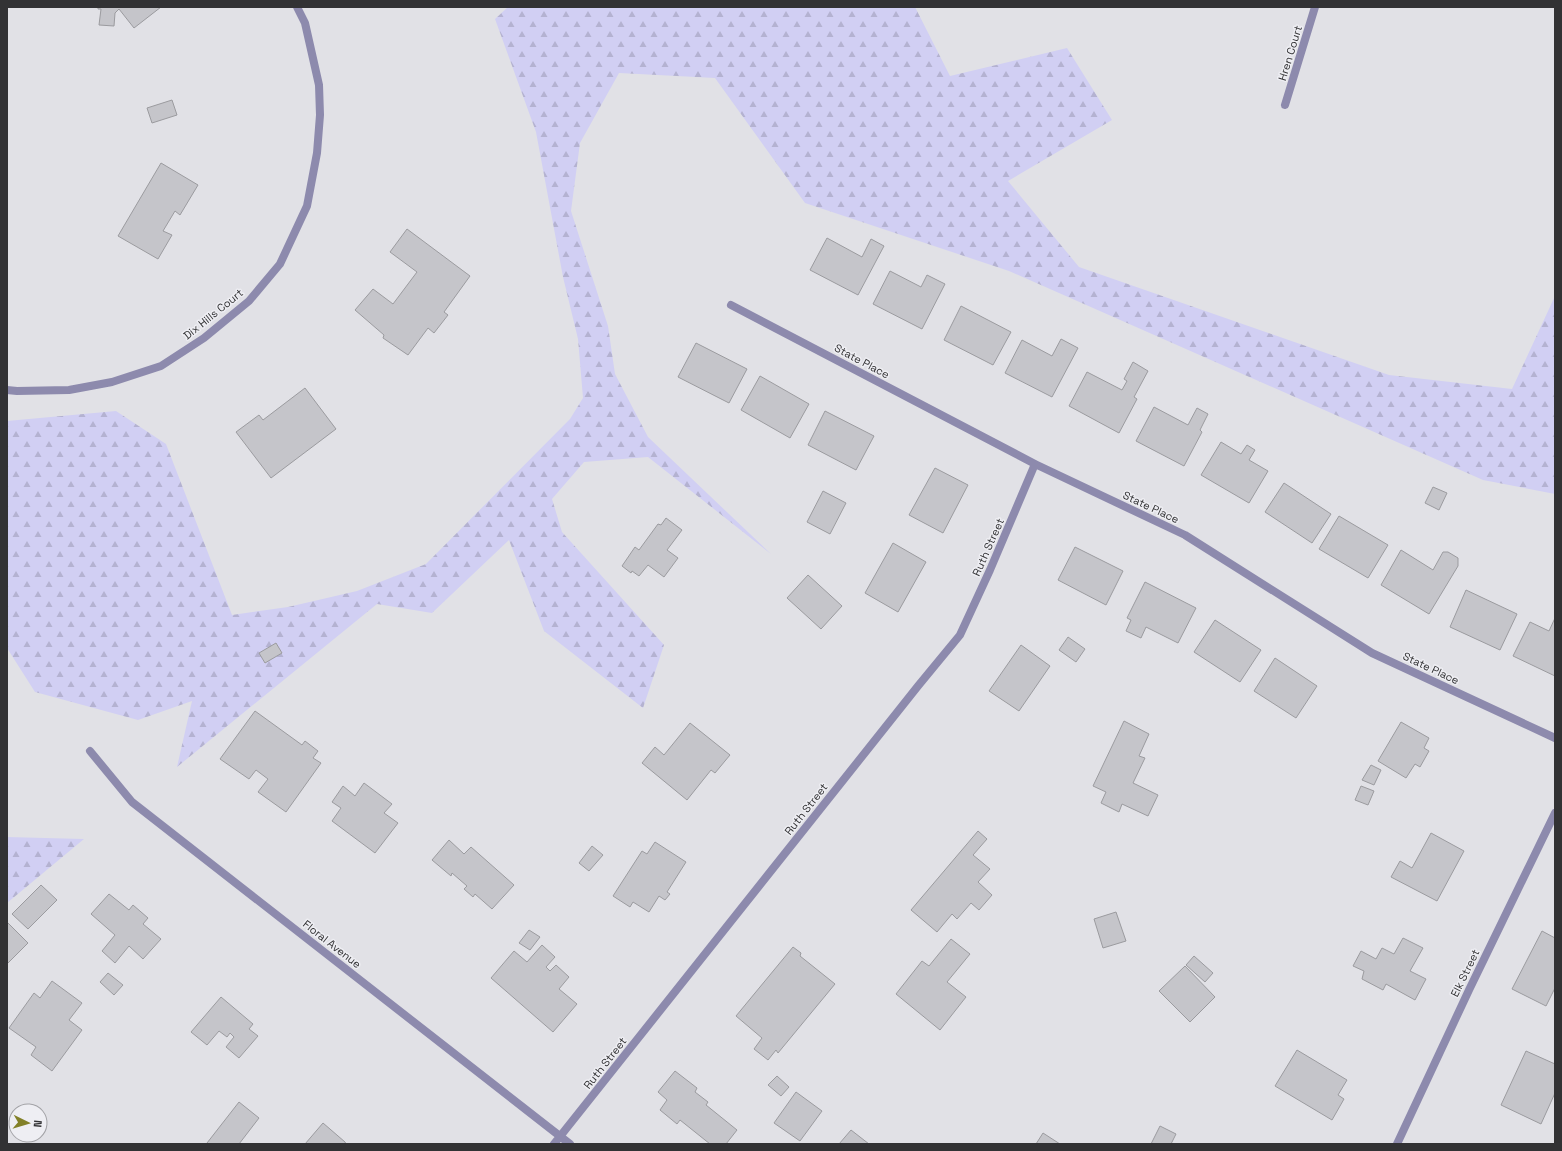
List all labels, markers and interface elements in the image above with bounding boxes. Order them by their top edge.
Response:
street label: Hren Court [1275,24,1305,82]
street label: Dix Hills Court [180,286,246,342]
street label: State Place [832,341,892,381]
street label: State Place [1121,488,1181,526]
street label: Ruth Street [969,516,1007,578]
street label: State Place [1401,649,1461,687]
street label: Ruth Street [781,780,831,838]
street label: Floral Avenue [300,917,364,971]
street label: Elk Street [1447,947,1483,999]
street label: Ruth Street [580,1034,630,1092]
north arrow [8,1103,48,1143]
text: N [31,1120,45,1128]

